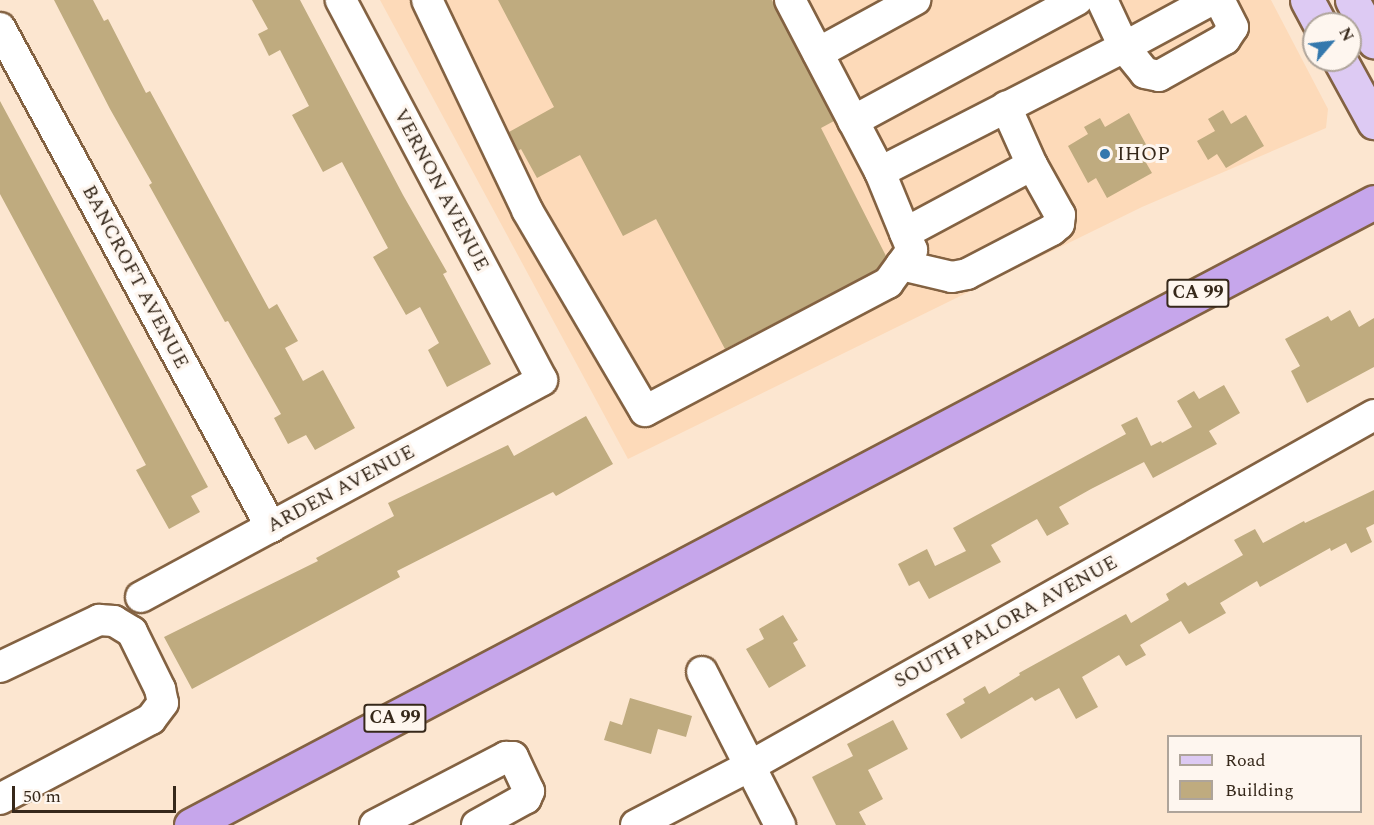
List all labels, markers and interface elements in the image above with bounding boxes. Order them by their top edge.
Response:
north arrow [1302,12,1362,72]
text: N [1332,23,1360,46]
street label: VERNON AVENUE [388,105,494,275]
place label: IHOP [1117,142,1170,166]
marker: IHOP [1098,147,1112,161]
street label: BANCROFT AVENUE [76,181,194,373]
road number: CA 99 [1165,278,1231,308]
street label: ARDEN AVENUE [263,440,419,538]
street label: SOUTH PALORA AVENUE [890,551,1122,693]
road number: CA 99 [362,703,428,733]
legend [1167,735,1362,813]
text: Road [1225,747,1266,774]
scale bar [15,774,178,812]
text: Building [1225,777,1294,804]
text: 50 m [23,783,61,810]

